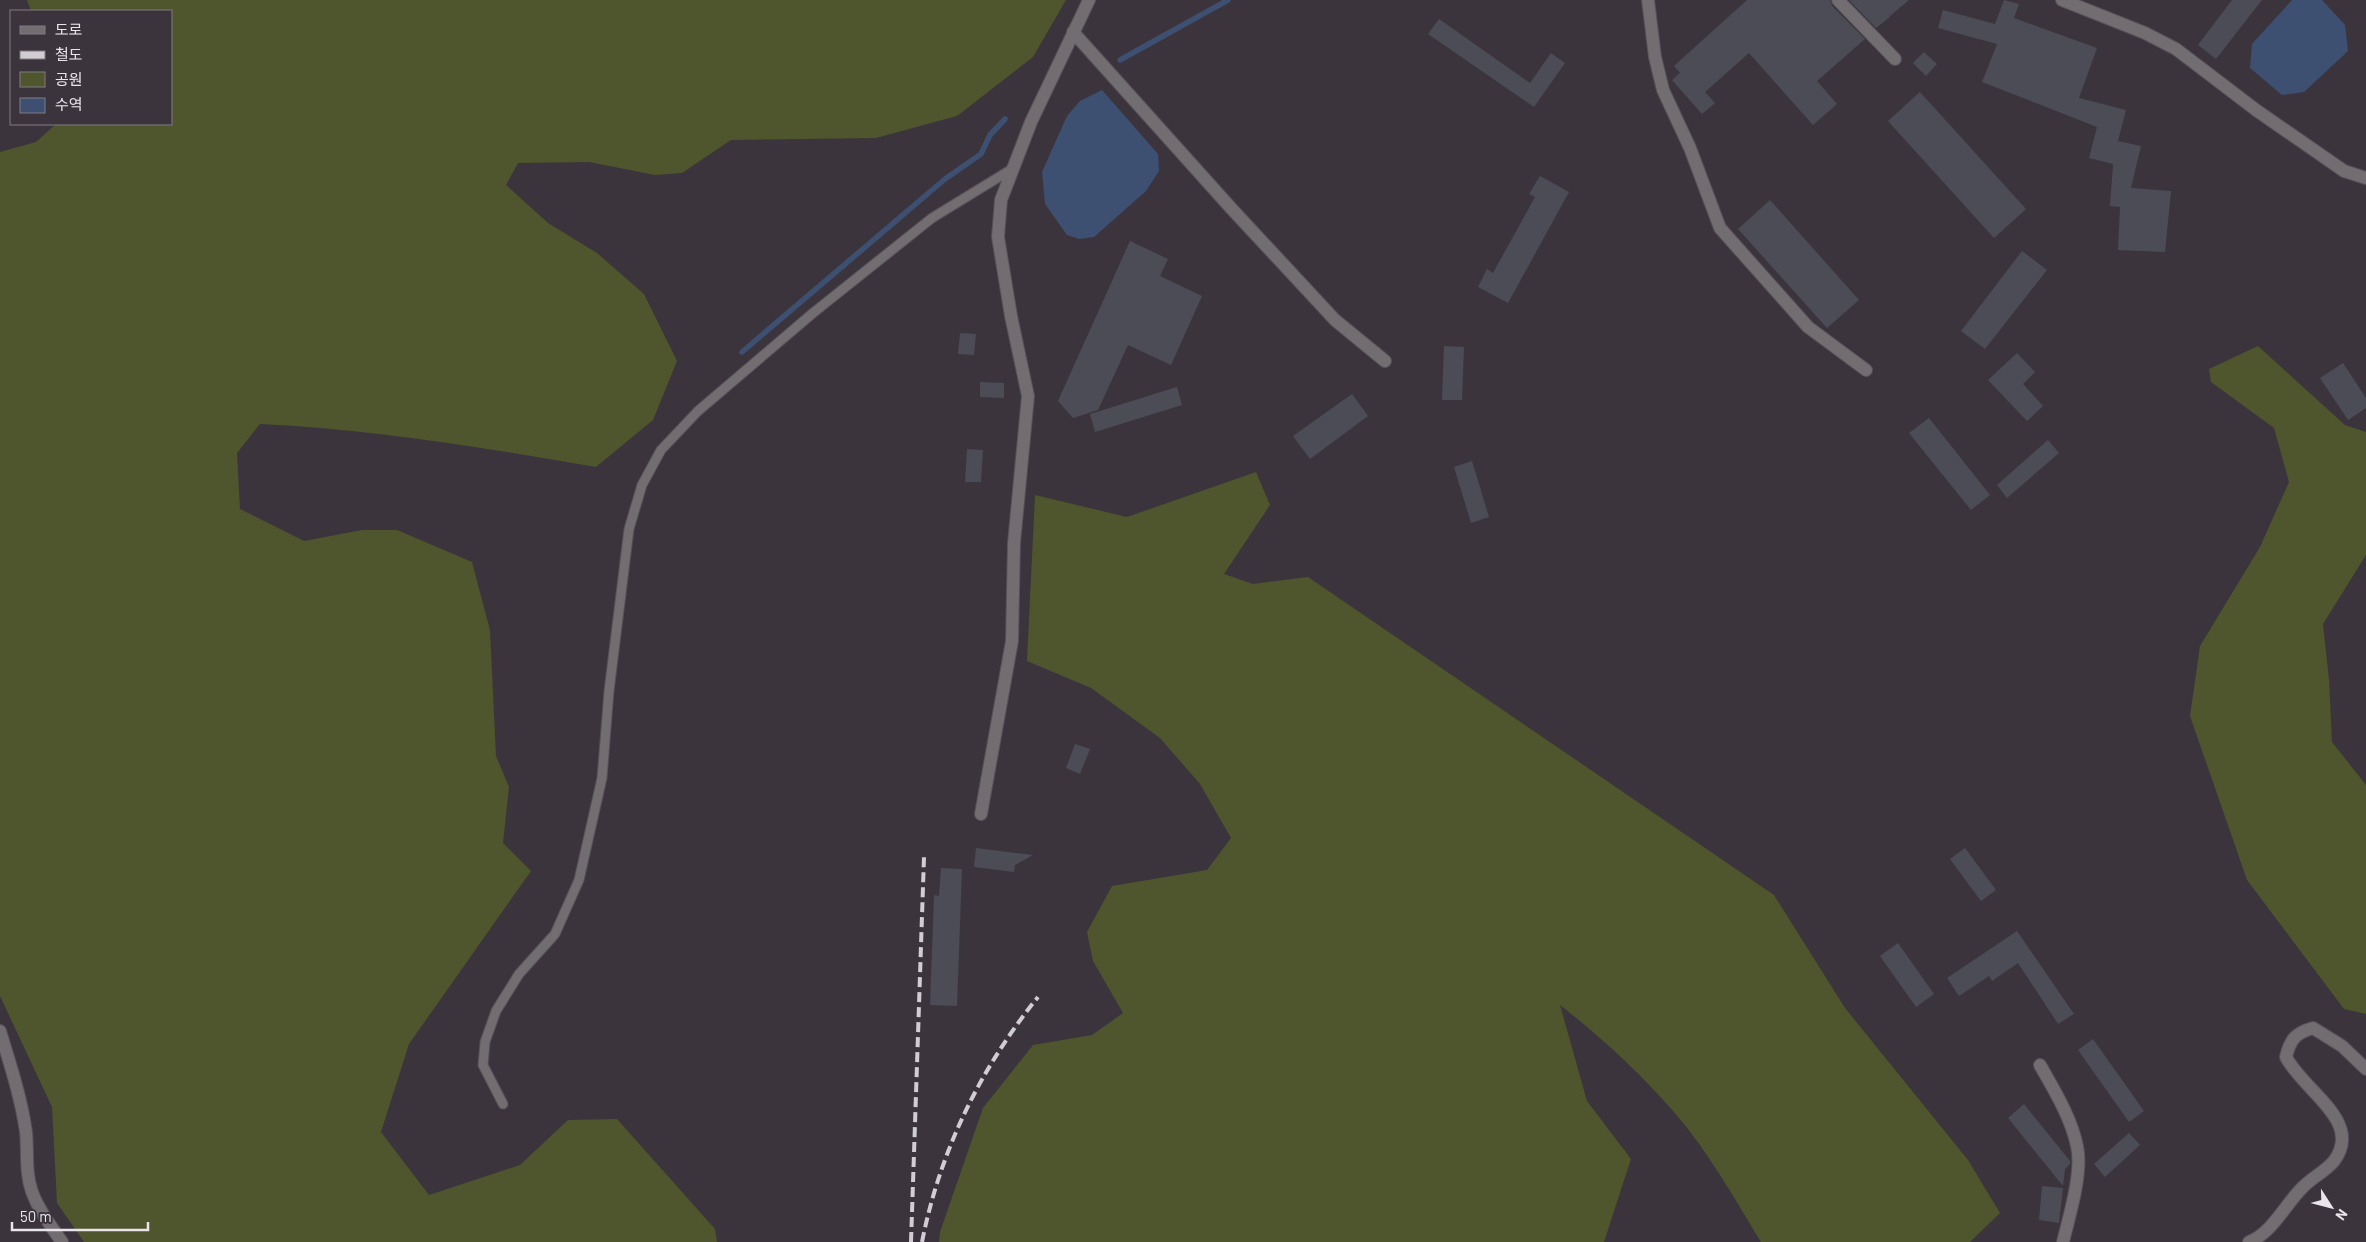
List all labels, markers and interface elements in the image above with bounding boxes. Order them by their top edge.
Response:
legend [10,10,172,125]
text: 도로 [55,20,83,38]
text: 철도 [55,45,83,63]
text: 공원 [55,70,83,88]
text: 수역 [55,95,83,113]
north arrow [2306,1182,2356,1232]
scale bar [12,1200,149,1232]
text: N [2332,1206,2352,1224]
text: 50 m [20,1207,52,1225]

